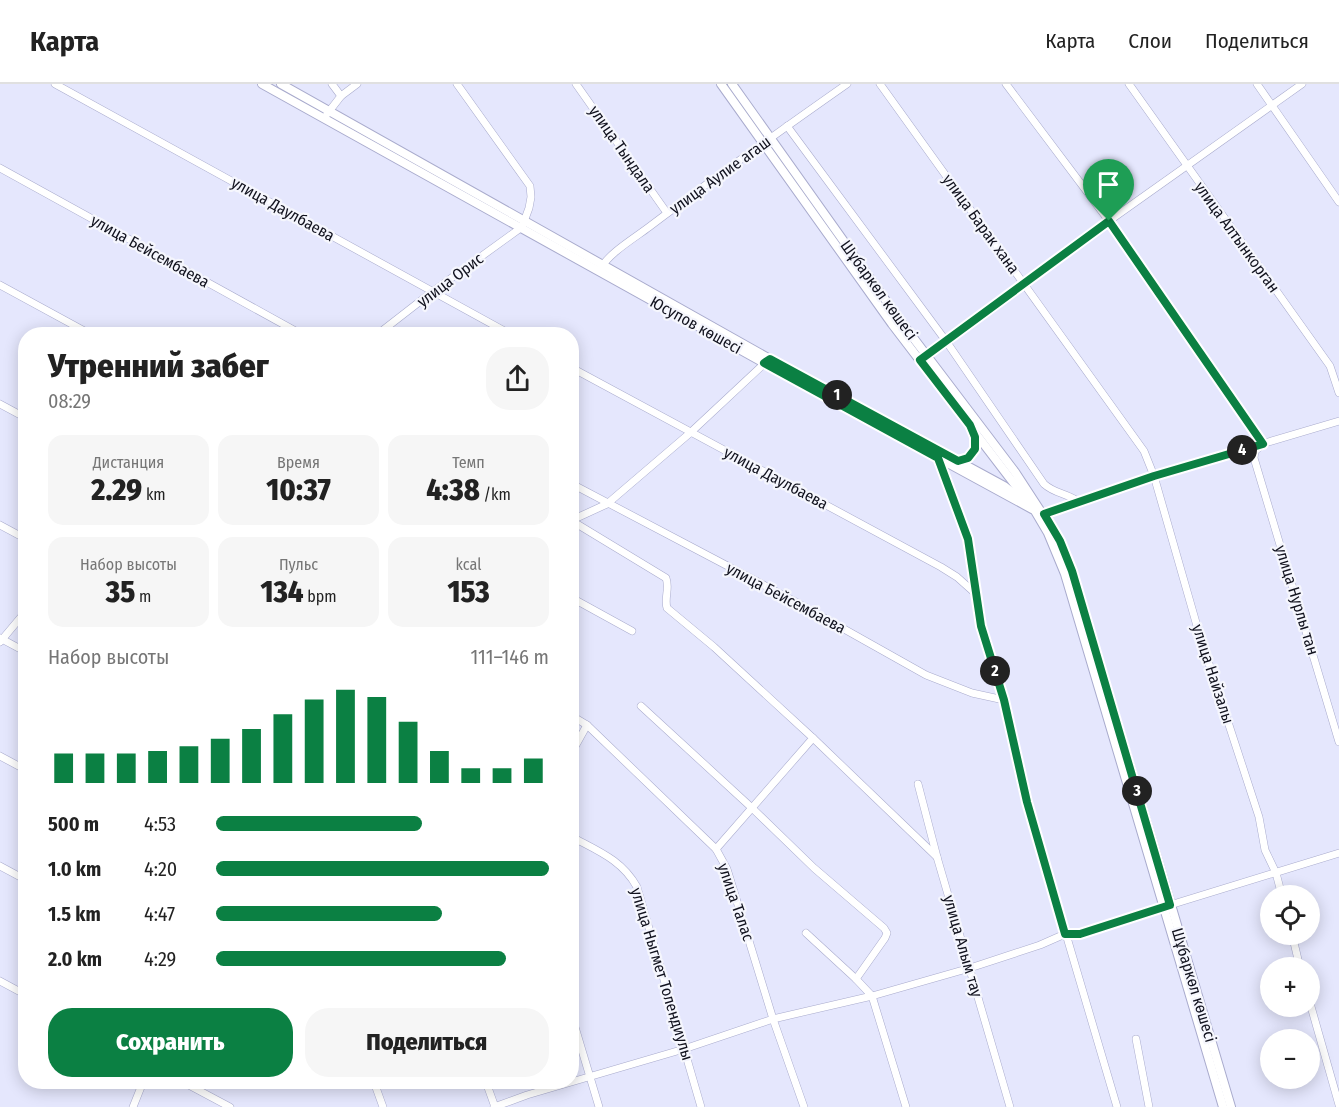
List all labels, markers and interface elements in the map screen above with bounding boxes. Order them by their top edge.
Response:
text: Карта [30,25,99,58]
text: Карта [1045,28,1095,54]
text: Слои [1128,28,1172,54]
text: Поделиться [1205,28,1309,54]
street label: улица Тындала [585,102,659,196]
street label: улица Аулие агаш [666,132,774,218]
pin [1083,159,1134,221]
icon: arrive [1092,168,1125,201]
street label: улица Барак хана [938,170,1024,278]
street label: улица Даулбаева [228,173,338,245]
street label: улица Алтынкорган [1190,178,1284,296]
street label: улица Бейсембаева [87,211,213,292]
street label: Шұбаркөл көшесі [837,237,921,343]
street label: улица Орис [413,249,487,311]
street label: Юсупов көшесі [647,292,745,358]
text: Утренний забег [48,346,269,386]
button: share [486,347,549,410]
pin: 1 [822,380,852,410]
text: 1 [834,385,840,404]
text: 08:29 [48,389,91,413]
pin: 4 [1227,435,1257,465]
text: 4 [1238,440,1246,459]
street label: улица Даулбаева [721,443,831,513]
text: Дистанция [93,453,164,472]
text: Время [277,453,320,472]
text: Темп [452,453,485,472]
text: 2.29 [91,472,142,508]
text: 10:37 [266,472,331,508]
text: 4:38 [426,472,480,508]
text: km [142,485,166,504]
text: /km [480,485,511,504]
street label: улица Нурлы тан [1271,543,1323,657]
text: Набор высоты [80,555,177,574]
text: Пульс [279,555,318,574]
text: kcal [456,555,481,574]
street label: улица Бейсембаева [723,558,849,638]
text: 35 [106,574,135,610]
text: 134 [260,574,304,610]
text: 153 [447,574,490,610]
text: m [135,587,151,606]
text: bpm [304,587,337,606]
street label: улица Найзалы [1188,622,1238,726]
text: Набор высоты [48,645,169,669]
text: 111–146 m [471,645,549,669]
pin: 2 [980,656,1010,686]
text: 2 [991,661,999,680]
pin: 3 [1122,776,1152,806]
text: 3 [1133,781,1141,800]
text: 500 m [48,812,99,836]
text: 4:53 [144,812,176,836]
text: 1.0 km [48,857,101,881]
text: 4:20 [144,857,177,881]
street label: улица Талас [714,861,758,944]
street label: улица Ныгмет Толендиулы [627,885,697,1063]
map controls [1260,885,1320,1089]
button: locate [1260,885,1320,945]
street label: улица Алым тау [939,893,987,1000]
text: 1.5 km [48,902,101,926]
text: 4:47 [144,902,175,926]
street label: Шұбаркөл көшесі [1168,926,1220,1044]
text: 2.0 km [48,947,102,971]
text: 4:29 [144,947,176,971]
button: + [1260,957,1320,1017]
button: Сохранить [48,1008,293,1077]
button: Поделиться [305,1008,549,1077]
button: − [1260,1029,1320,1089]

